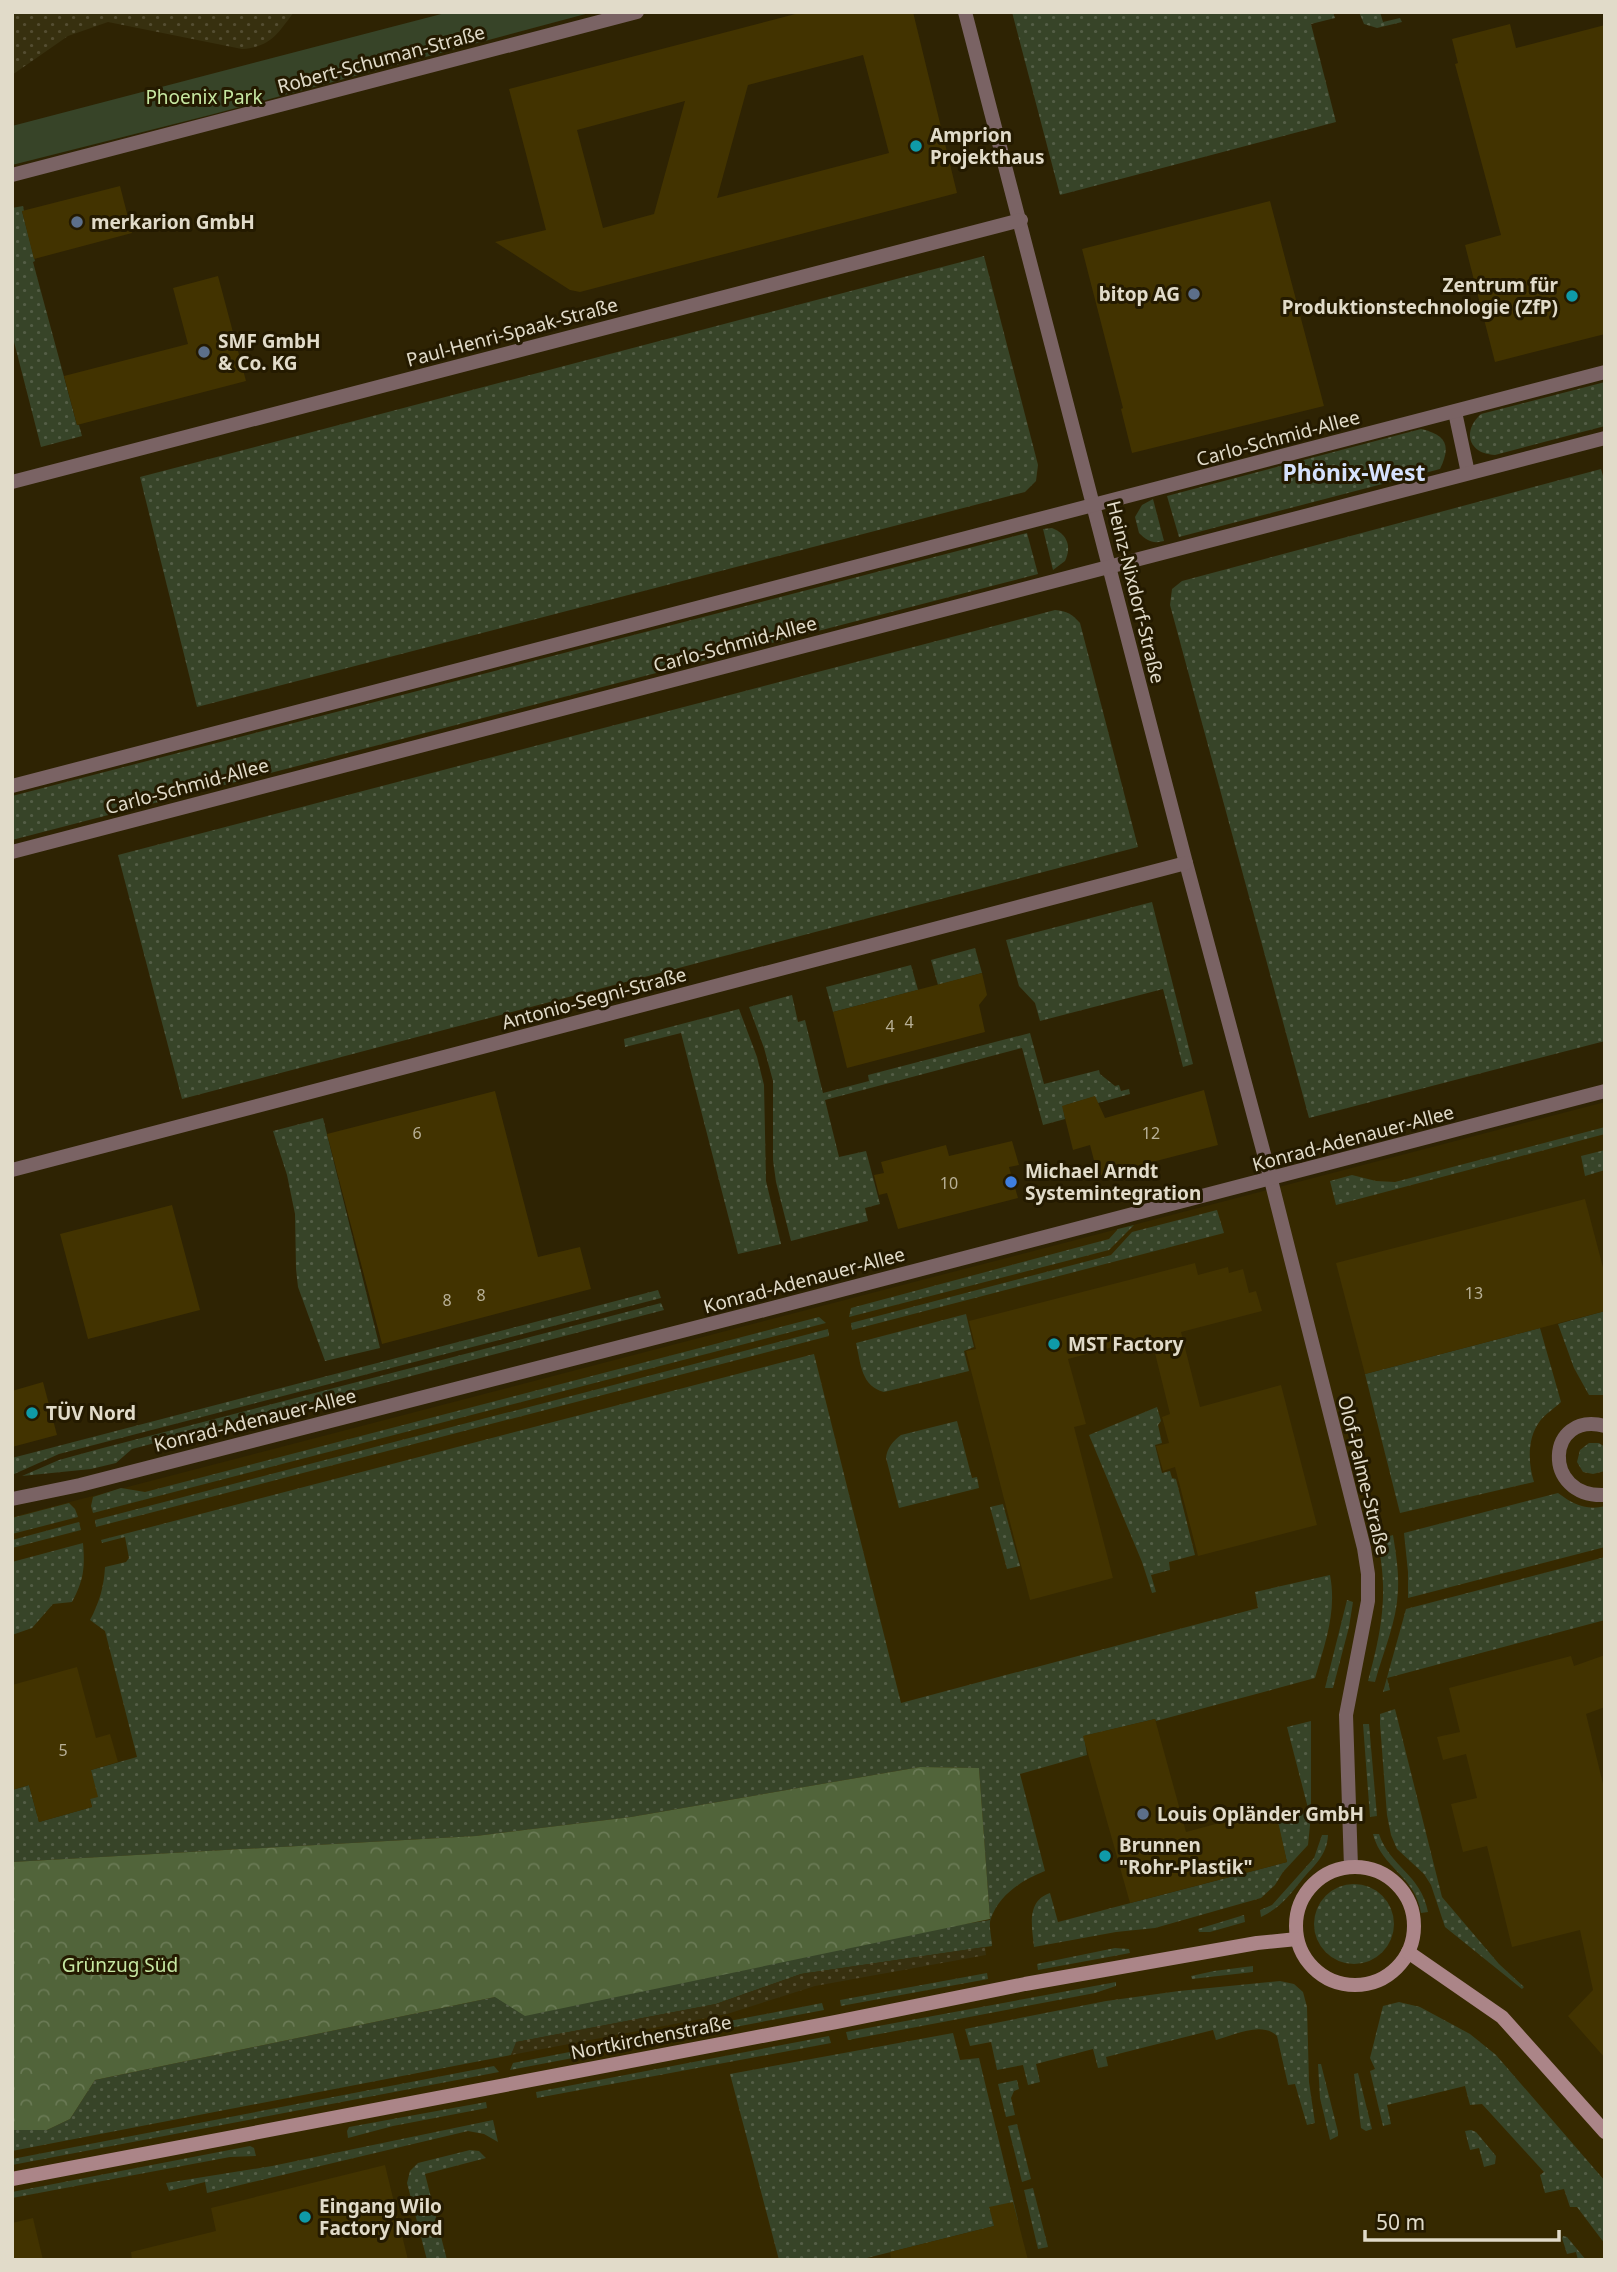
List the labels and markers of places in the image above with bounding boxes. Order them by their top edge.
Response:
place label: Amprion Projekthaus [930,122,1044,170]
marker: Amprion Projekthaus [908,138,924,154]
place label: merkarion GmbH [91,209,255,235]
marker: merkarion GmbH [69,214,85,230]
place label: Zentrum für Produktionstechnologie (ZfP) [1282,272,1558,320]
place label: bitop AG [1099,281,1180,307]
marker: bitop AG [1186,286,1202,302]
marker: Zentrum für Produktionstechnologie (ZfP) [1564,288,1580,304]
place label: SMF GmbH & Co. KG [218,328,321,376]
marker: SMF GmbH & Co. KG [196,344,212,360]
place label: Michael Arndt Systemintegration [1025,1158,1201,1206]
marker: Michael Arndt Systemintegration [1003,1174,1019,1190]
place label: MST Factory [1068,1331,1184,1357]
marker: MST Factory [1046,1336,1062,1352]
place label: TÜV Nord [46,1400,136,1426]
marker: TÜV Nord [24,1405,40,1421]
place label: Louis Opländer GmbH [1157,1801,1364,1827]
marker: Louis Opländer GmbH [1135,1806,1151,1822]
place label: Brunnen "Rohr-Plastik" [1119,1832,1253,1880]
marker: Brunnen "Rohr-Plastik" [1097,1848,1113,1864]
place label: Eingang Wilo Factory Nord [319,2193,442,2241]
marker: Eingang Wilo Factory Nord [297,2209,313,2225]

